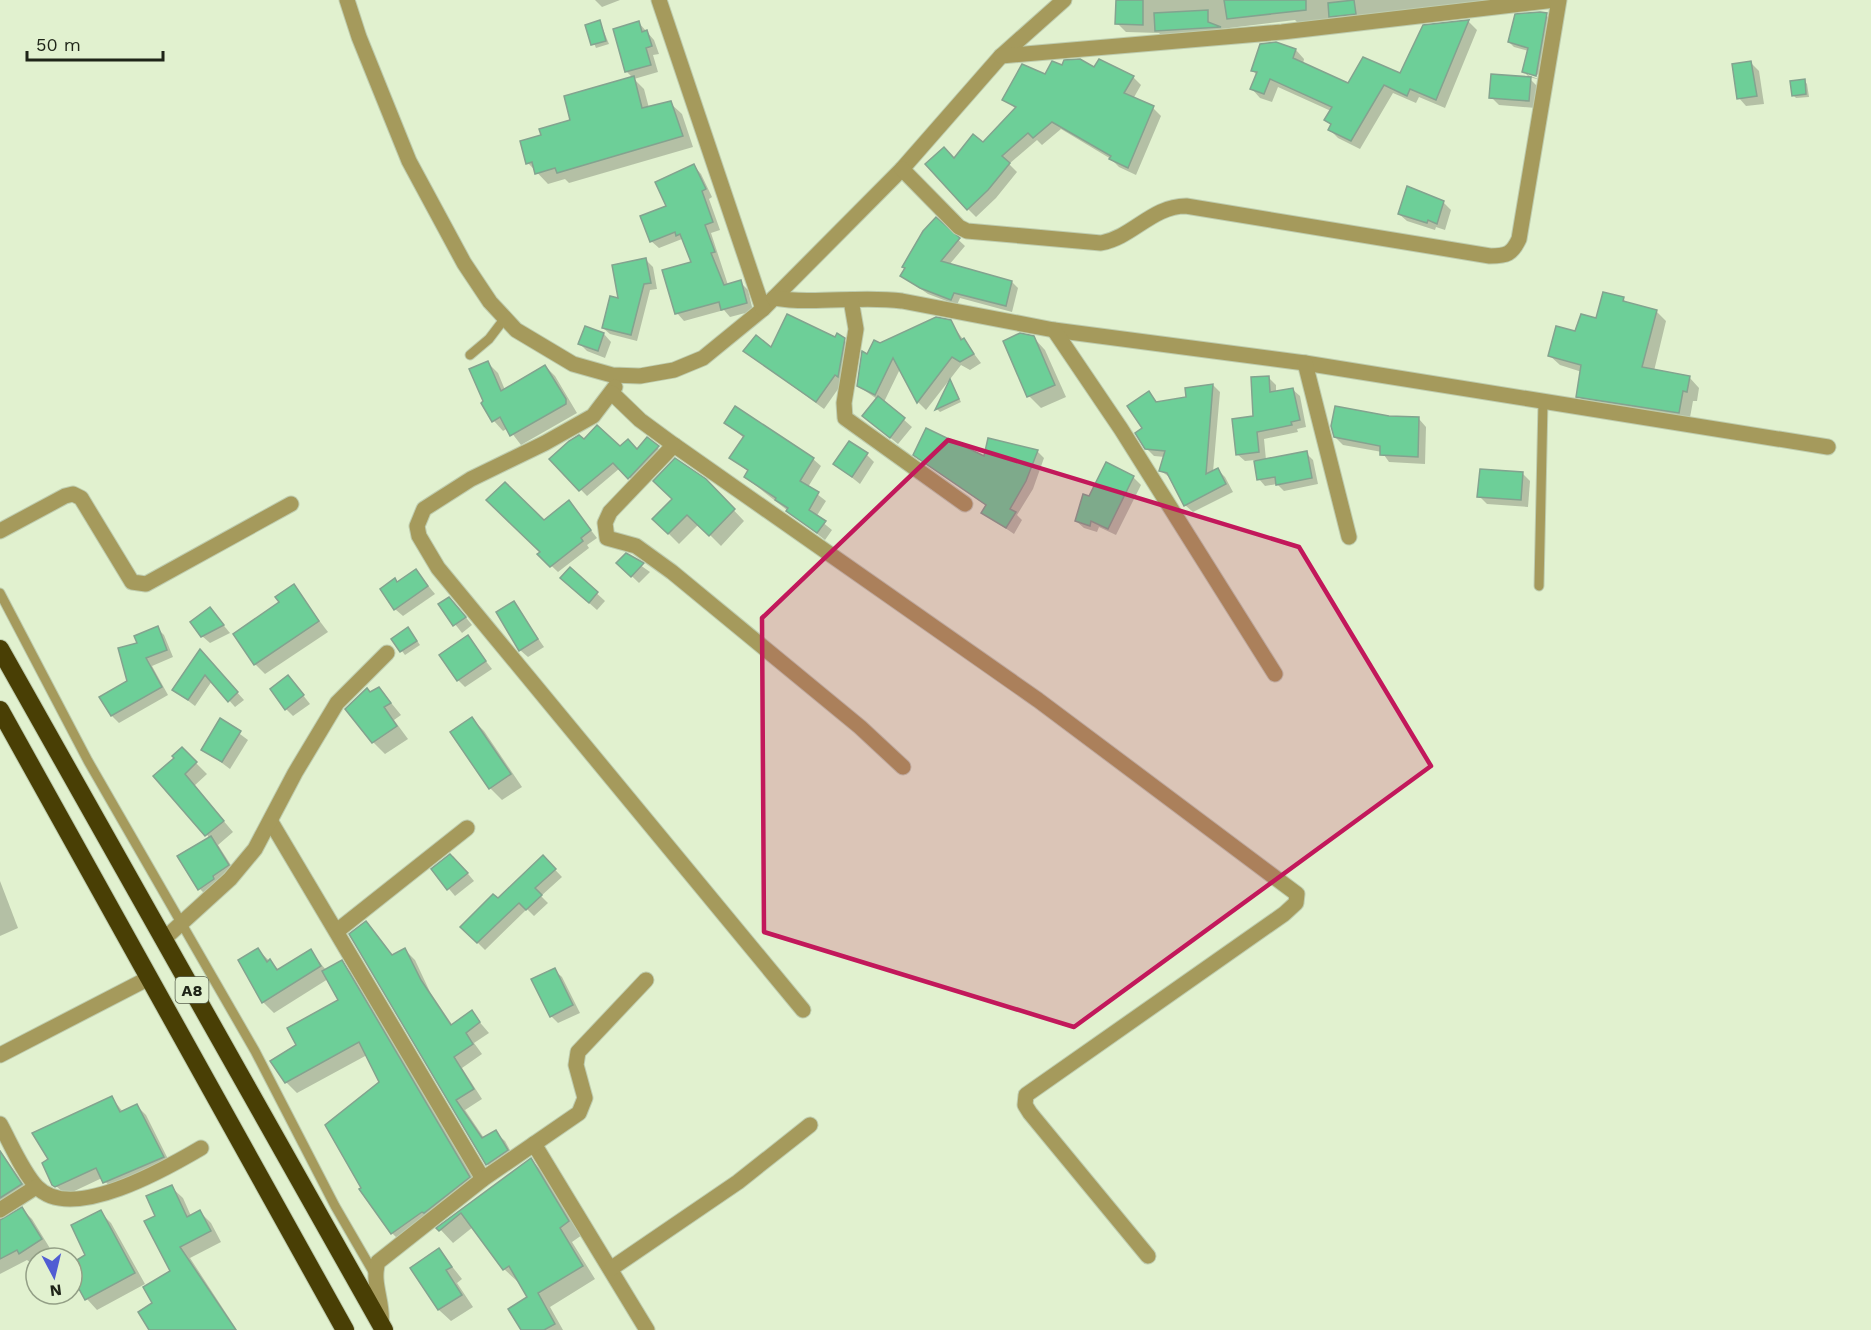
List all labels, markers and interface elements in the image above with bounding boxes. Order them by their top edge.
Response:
scale bar [27,24,164,62]
text: 50 m [36,34,81,55]
road number: A8 [176,977,208,1003]
north arrow [24,1246,84,1306]
text: N [49,1280,63,1301]

